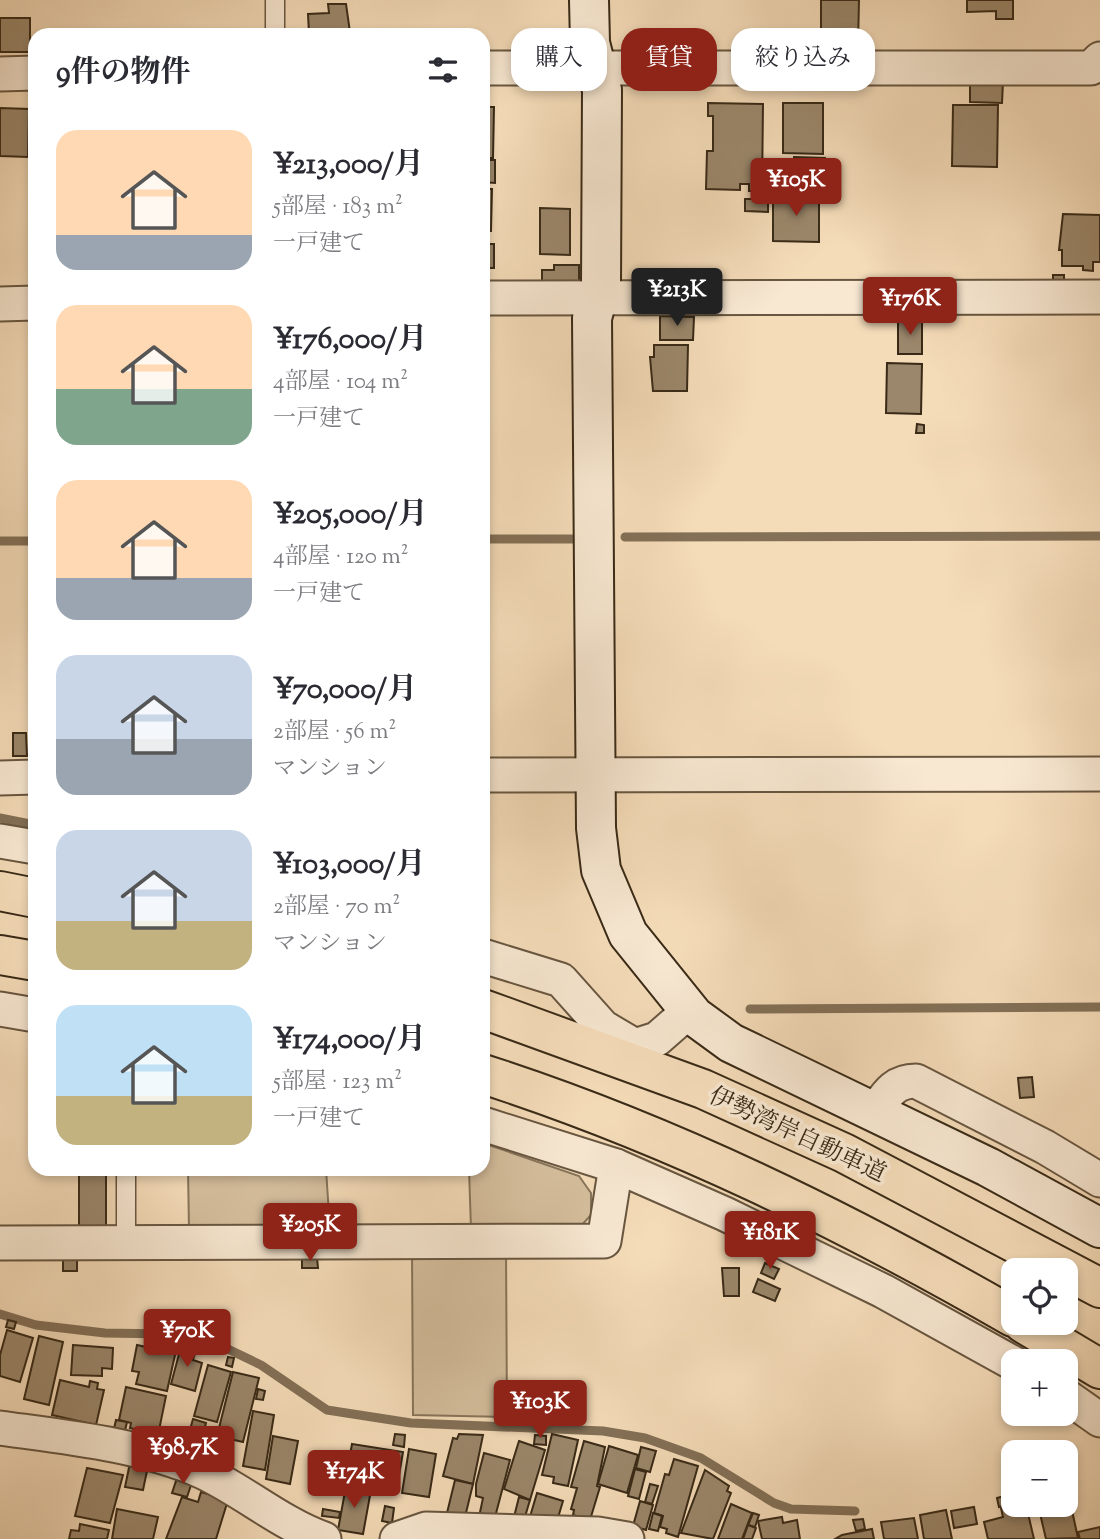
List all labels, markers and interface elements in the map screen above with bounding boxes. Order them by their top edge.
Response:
chip: 購入 [511,28,607,91]
chip: 賃貸 [621,28,717,91]
chip: 絞り込み [731,28,875,91]
icon: filters [424,51,462,89]
text: 9件の物件 [56,52,191,95]
text: ¥213,000/月 [273,144,424,187]
icon: home [112,158,196,242]
pin: ¥105K [747,158,845,218]
text: ¥105K [766,164,826,197]
text: 5部屋 · 183 m² [273,191,403,224]
text: 一戸建て [273,228,365,261]
pin: ¥213K [628,268,726,328]
text: ¥213K [647,274,707,307]
pin: ¥176K [861,278,959,337]
text: ¥176K [879,283,941,316]
text: ¥176,000/月 [273,319,427,362]
icon: home [112,333,196,417]
text: 4部屋 · 104 m² [273,366,408,399]
text: 一戸建て [273,403,365,436]
text: ¥205,000/月 [273,494,427,537]
icon: home [112,508,196,592]
text: 4部屋 · 120 m² [273,541,409,574]
text: 一戸建て [273,578,365,611]
text: ¥70,000/月 [273,669,417,712]
icon: home [112,683,196,767]
text: 2部屋 · 56 m² [273,716,396,749]
text: マンション [273,753,387,786]
text: ¥103,000/月 [273,844,425,887]
icon: home [112,858,196,942]
text: 2部屋 · 70 m² [273,891,400,924]
text: マンション [273,928,387,961]
text: ¥174,000/月 [273,1019,426,1062]
icon: home [112,1033,196,1117]
text: 5部屋 · 123 m² [273,1066,402,1099]
street label: 伊勢湾岸自動車道 [703,1080,891,1192]
text: 一戸建て [273,1103,365,1136]
pin: ¥205K [261,1204,359,1263]
text: ¥205K [279,1209,341,1242]
pin: ¥181K [721,1212,819,1271]
text: ¥181K [741,1217,799,1250]
map controls [1001,1258,1078,1517]
button: locate [1001,1258,1078,1335]
pin: ¥70K [146,1310,228,1369]
text: ¥70K [160,1315,214,1348]
button: + [1001,1349,1078,1426]
pin: ¥103K [491,1380,589,1440]
text: ¥103K [510,1386,570,1419]
pin: ¥98.7K [126,1426,240,1486]
text: ¥98.7K [147,1432,219,1465]
button: − [1001,1440,1078,1517]
pin: ¥174K [305,1450,403,1510]
text: ¥174K [324,1456,384,1489]

